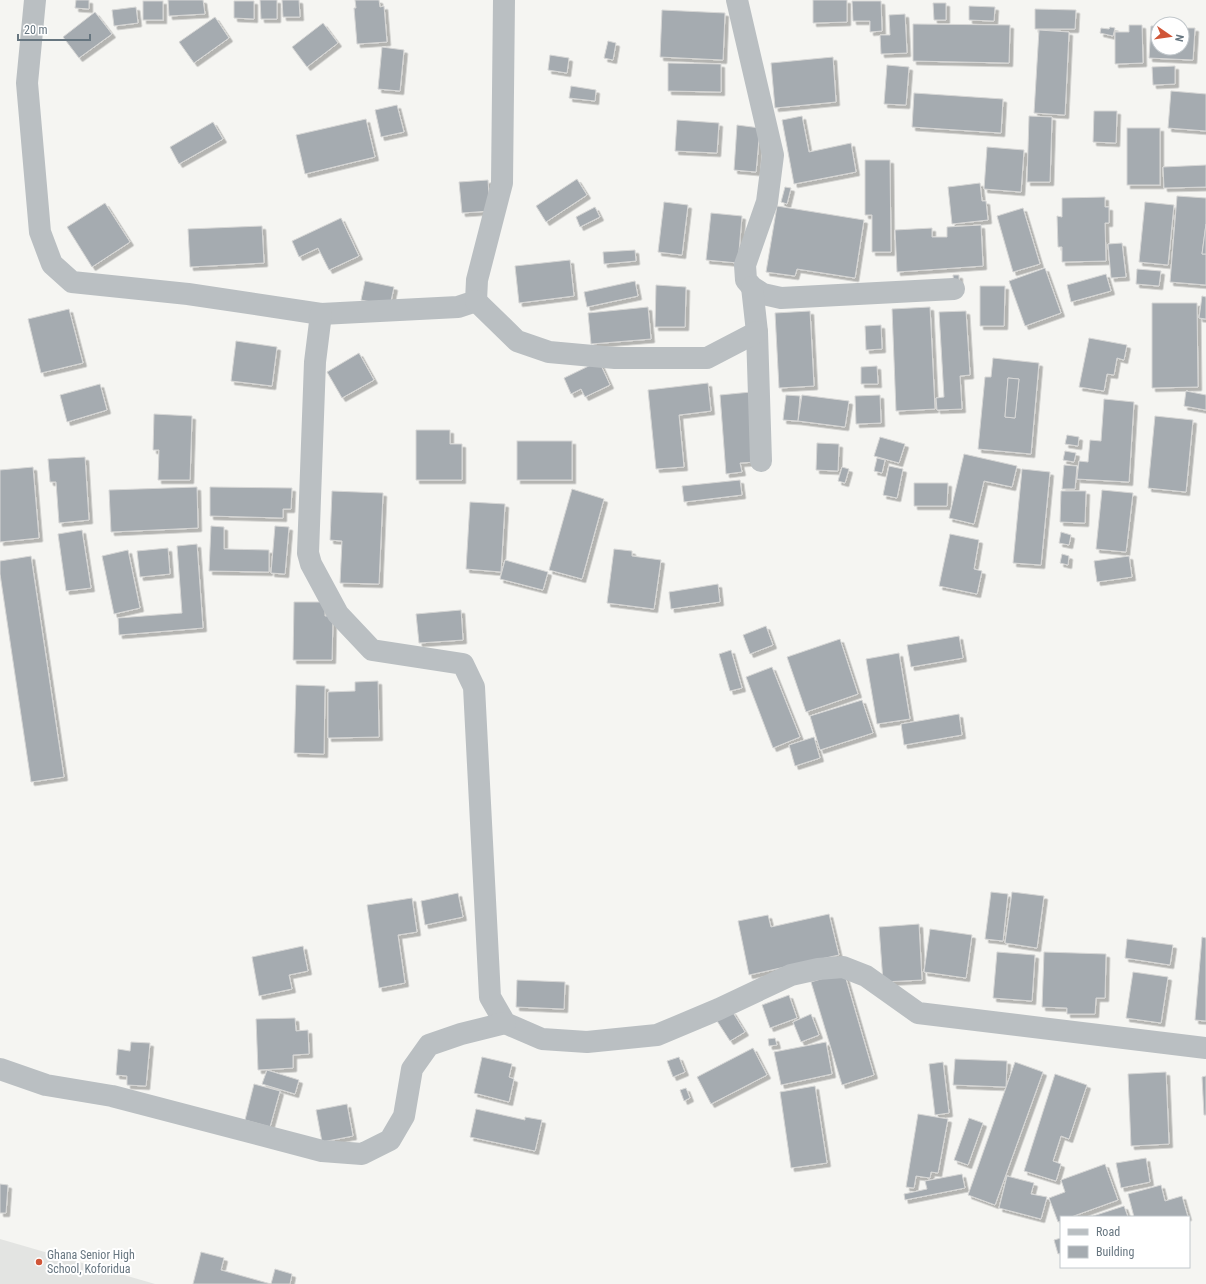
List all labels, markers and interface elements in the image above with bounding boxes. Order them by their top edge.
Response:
scale bar [18,16,90,42]
north arrow [1150,16,1190,56]
text: 20 m [24,23,48,37]
text: N [1172,33,1186,43]
legend [1060,1216,1190,1268]
text: Road [1096,1225,1120,1239]
text: Building [1096,1245,1134,1259]
place label: Ghana Senior High School, Koforidua [47,1248,135,1276]
marker: Ghana Senior High School, Koforidua [34,1257,44,1267]

